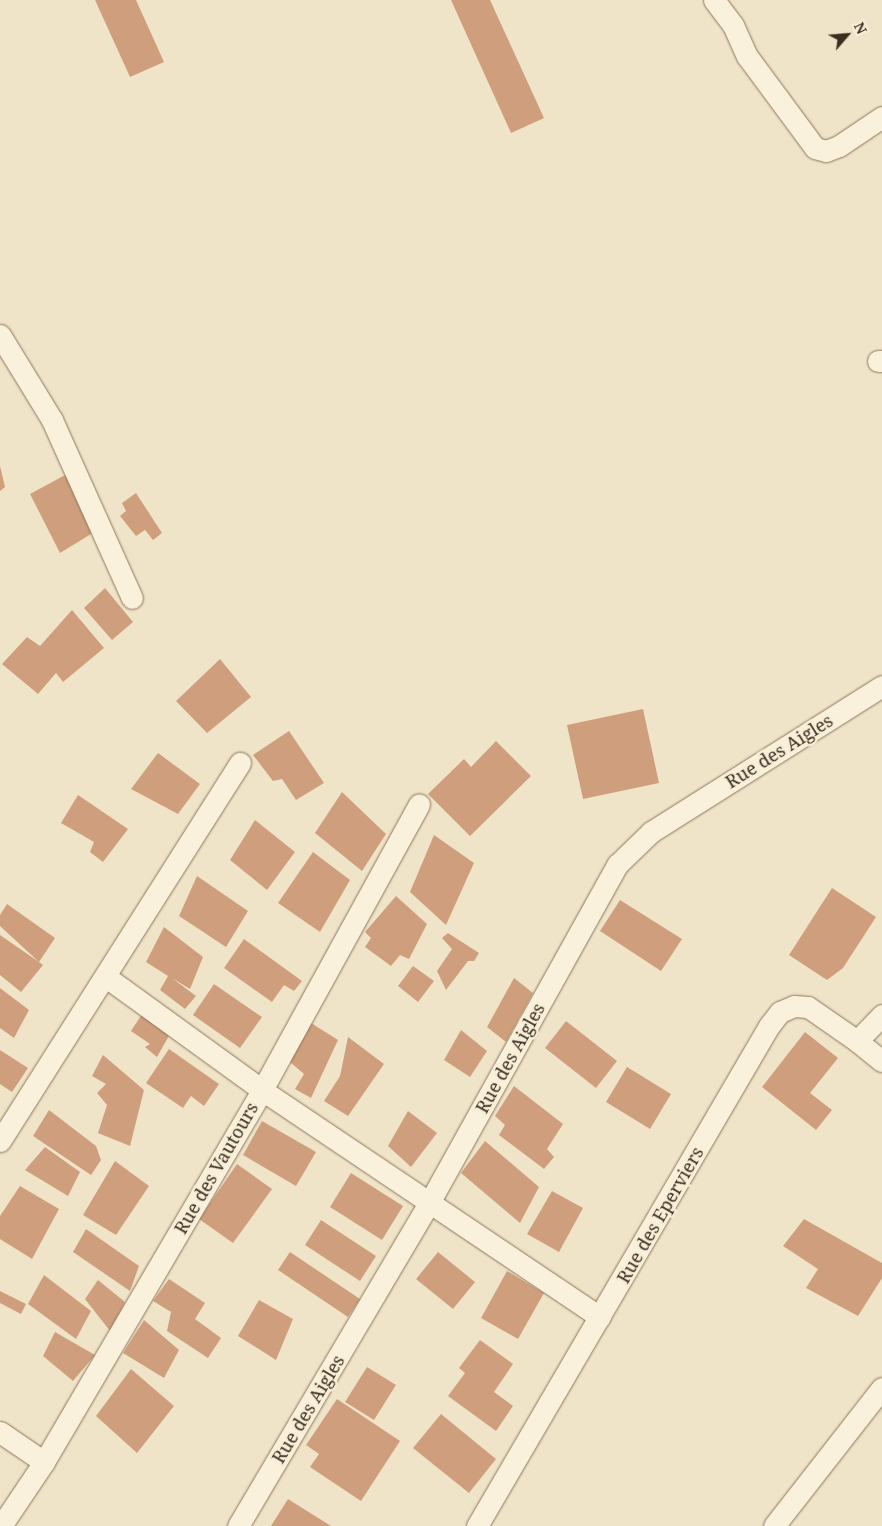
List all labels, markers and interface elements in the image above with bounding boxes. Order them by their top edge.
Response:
north arrow [822,10,872,60]
text: N [850,19,872,37]
street label: Rue des Aigles [721,709,837,793]
street label: Rue des Aigles [471,999,549,1117]
street label: Rue des Vautours [170,1098,262,1238]
street label: Rue des Eperviers [612,1143,708,1287]
street label: Rue des Aigles [267,1351,349,1467]

